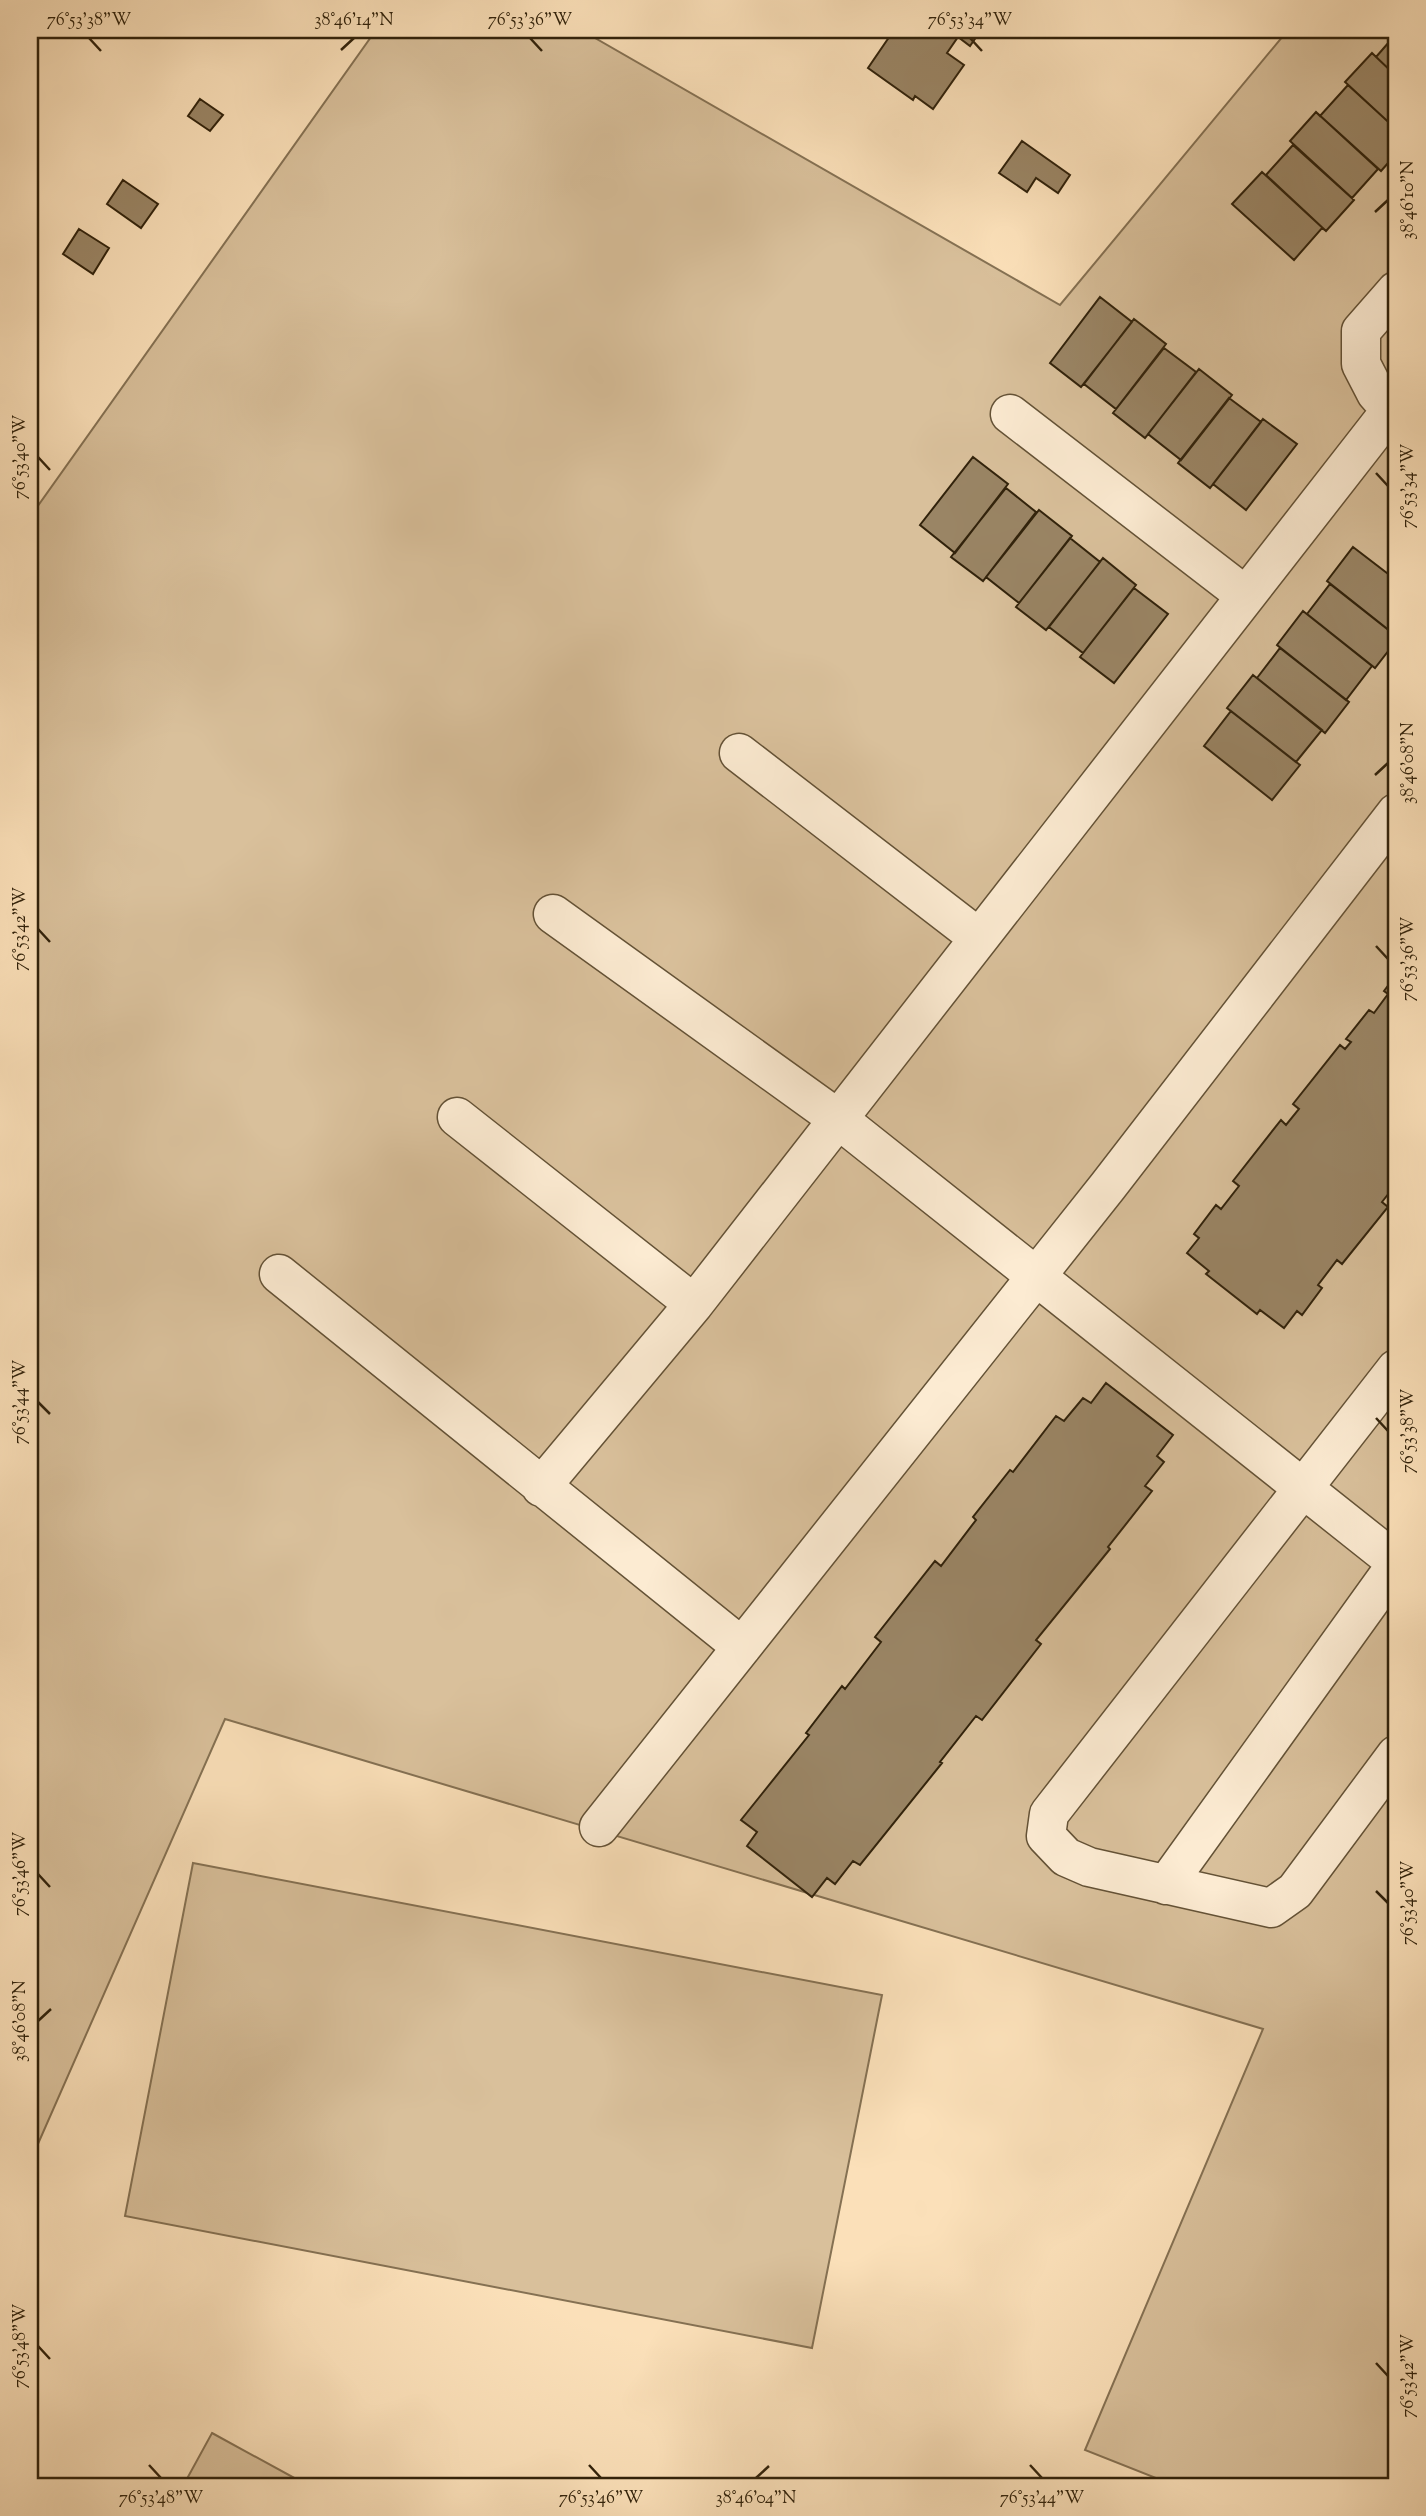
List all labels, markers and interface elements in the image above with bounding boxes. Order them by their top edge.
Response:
text: 76°53'38"W [47,8,131,34]
text: 38°46'14"N [314,8,394,34]
text: 76°53'36"W [488,8,572,34]
text: 76°53'34"W [928,8,1012,34]
text: 38°46'10"N [1396,160,1422,240]
text: 76°53'40"W [8,415,34,499]
text: 76°53'34"W [1396,444,1422,528]
text: 38°46'08"N [1396,722,1422,804]
text: 76°53'42"W [8,887,34,971]
text: 76°53'36"W [1396,917,1422,1001]
text: 76°53'44"W [8,1360,34,1444]
text: 76°53'38"W [1396,1389,1422,1473]
text: 76°53'46"W [8,1832,34,1916]
text: 76°53'40"W [1396,1861,1422,1945]
text: 38°46'08"N [8,1980,34,2062]
text: 76°53'48"W [8,2304,34,2388]
text: 76°53'42"W [1396,2334,1422,2418]
text: 76°53'48"W [119,2486,203,2512]
text: 76°53'46"W [559,2486,643,2512]
text: 38°46'04"N [716,2486,796,2512]
text: 76°53'44"W [1000,2486,1084,2512]

